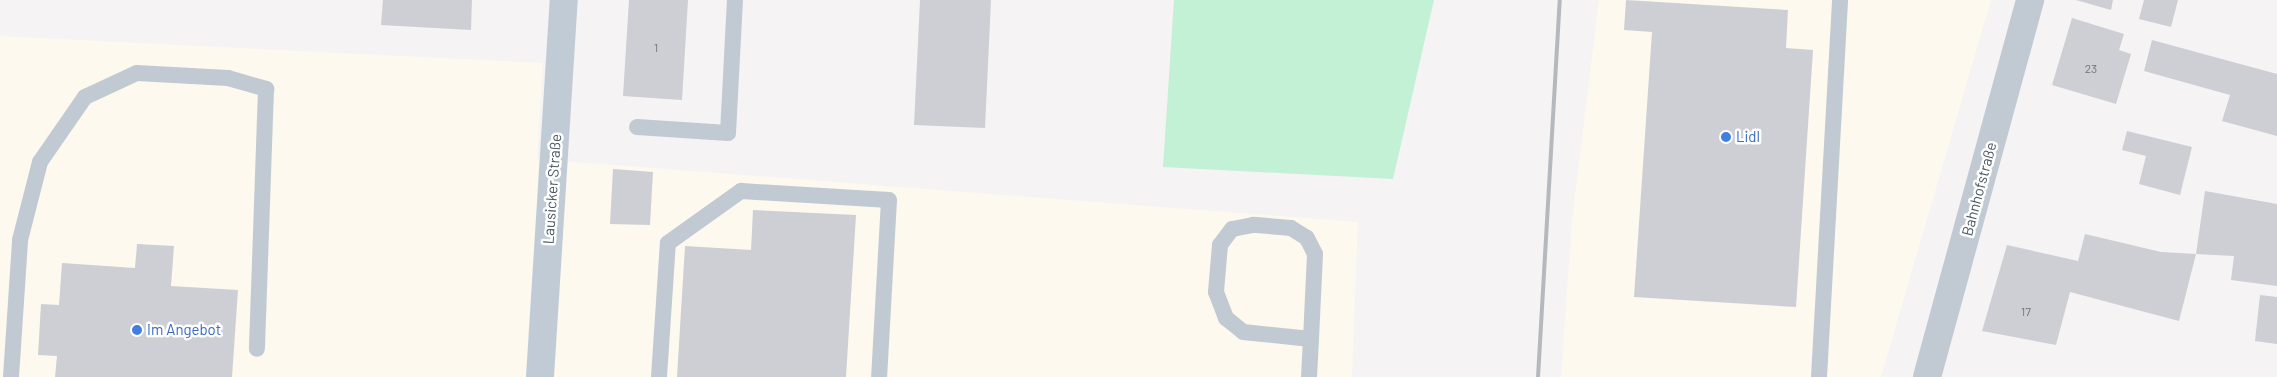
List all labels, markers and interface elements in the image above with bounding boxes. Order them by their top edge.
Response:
house number: 1 [654,41,658,55]
house number: 23 [2085,62,2097,76]
place label: Lidl [1736,128,1760,146]
marker: Lidl [1720,131,1732,143]
street label: Lausicker Straße [539,133,565,245]
street label: Bahnhofstraße [1958,140,2000,238]
house number: 17 [2021,305,2031,319]
place label: Im Angebot [147,321,221,339]
marker: Im Angebot [131,324,143,336]

